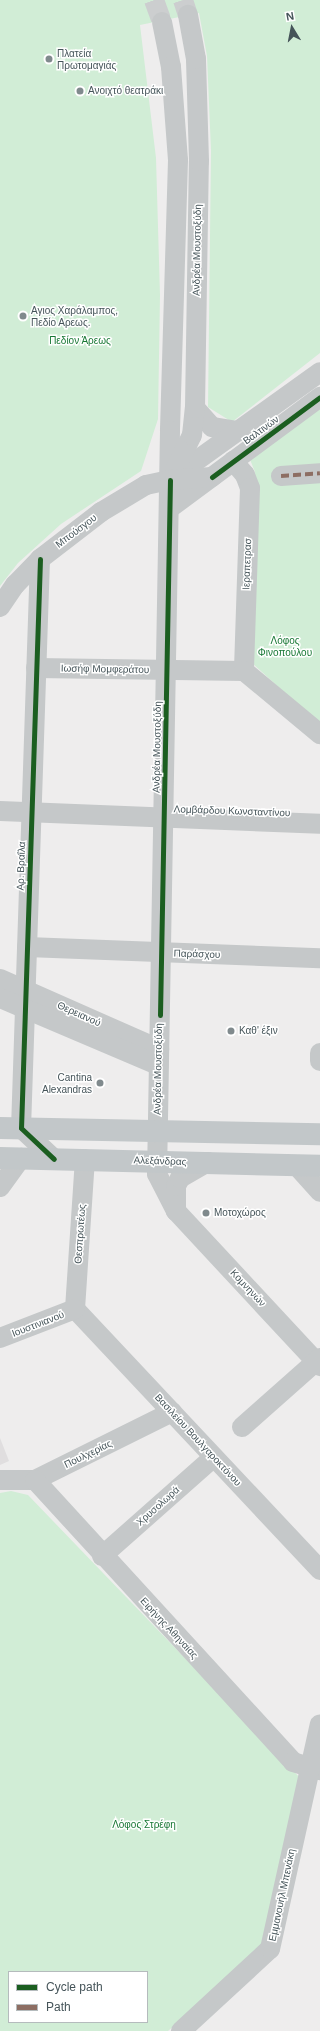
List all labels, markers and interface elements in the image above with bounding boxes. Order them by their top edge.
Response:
north arrow [272,8,312,48]
text: N [285,10,295,23]
place label: Πλατεία Πρωτομαγιάς [57,47,116,70]
marker: Πλατεία Πρωτομαγιάς [44,54,54,64]
place label: Ανοιχτό θεατράκι [88,85,163,97]
marker: Ανοιχτό θεατράκι [75,86,85,96]
street label: Ανδρέα Μουστοξύδη [190,204,204,296]
place label: Αγιος Χαράλαμπος, Πεδίο Αρεως. [31,304,118,328]
marker: Αγιος Χαράλαμπος, Πεδίο Αρεως. [18,311,28,321]
park label: Πεδίον Άρεως [49,335,111,347]
street label: Βαλτινών [241,413,281,447]
street label: Μπούσγου [53,512,99,550]
street label: Ιεραπετρασ [240,538,254,590]
park label: Λόφος Φινοπούλου [258,634,312,658]
street label: Ιωσήφ Μομφεράτου [61,662,149,676]
street label: Ανδρέα Μουστοξύδη [150,701,164,793]
street label: Λομβάρδου Κωνσταντίνου [173,803,291,819]
street label: Αρ. Βραΐλα [14,841,28,891]
street label: Παράσχου [173,947,221,961]
street label: Θερειανού [55,999,103,1029]
street label: Ανδρέα Μουστοξύδη [151,1023,165,1115]
place label: Καθ' έξιν [239,1025,278,1037]
marker: Καθ' έξιν [226,1026,236,1036]
place label: Cantina Alexandras [42,1071,92,1094]
marker: Cantina Alexandras [95,1078,105,1088]
street label: Αλεξάνδρας [133,1154,187,1168]
street label: Θεσπρωτέως [72,1204,88,1264]
place label: Μοτοχώρος [214,1207,266,1219]
marker: Μοτοχώρος [201,1208,211,1218]
street label: Κομνηνών [228,1267,268,1309]
street label: Ιουστινιανού [10,1309,66,1339]
street label: Βασιλείου Βουλγαροκτόνου [152,1391,244,1489]
street label: Πουλχερίας [62,1437,114,1471]
street label: Χρυσολωρά [134,1484,182,1528]
street label: Ειρήνης Αθηναίας [137,1595,201,1661]
park label: Λόφος Στρέφη [112,1819,176,1831]
street label: Εμμανουήλ Μπενάκη [266,1848,298,1942]
legend [8,1971,148,2023]
text: Cycle path [46,1980,103,1994]
text: Path [46,2000,71,2014]

